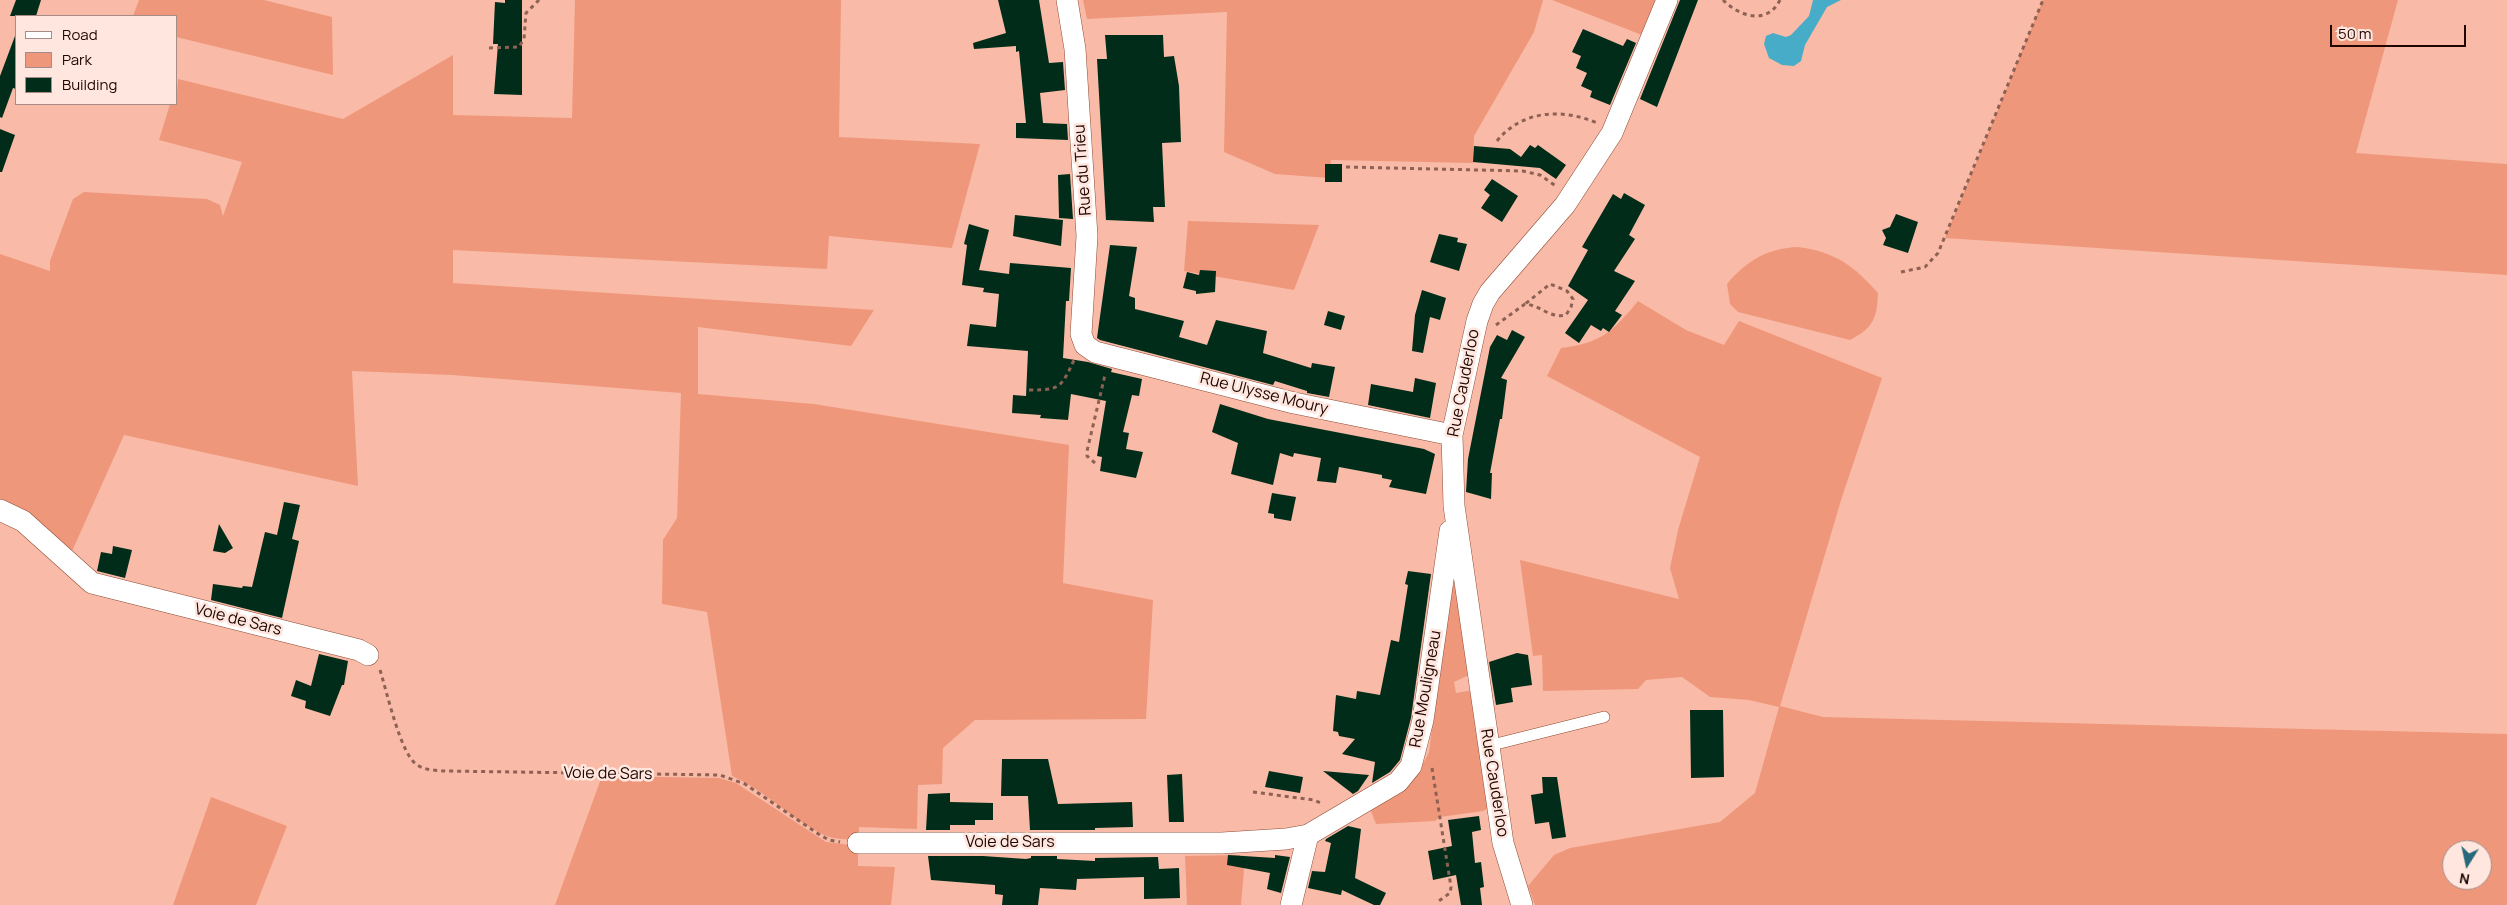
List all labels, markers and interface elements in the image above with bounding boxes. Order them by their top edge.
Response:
legend [15,15,178,105]
scale bar [2332,15,2468,47]
text: 50 m [2338,23,2372,44]
text: Road [62,24,98,45]
text: Park [62,49,92,70]
text: Building [62,74,117,95]
street label: Rue du Trieu [1070,124,1096,216]
street label: Rue Cauderloo [1444,328,1484,438]
street label: Rue Ulysse Moury [1198,369,1330,419]
street label: Voie de Sars [192,600,284,640]
street label: Rue Mouligneau [1406,629,1446,749]
street label: Rue Cauderloo [1476,728,1512,838]
street label: Voie de Sars [563,764,653,784]
street label: Voie de Sars [965,833,1055,853]
north arrow [2442,840,2492,890]
text: N [2458,869,2471,890]

